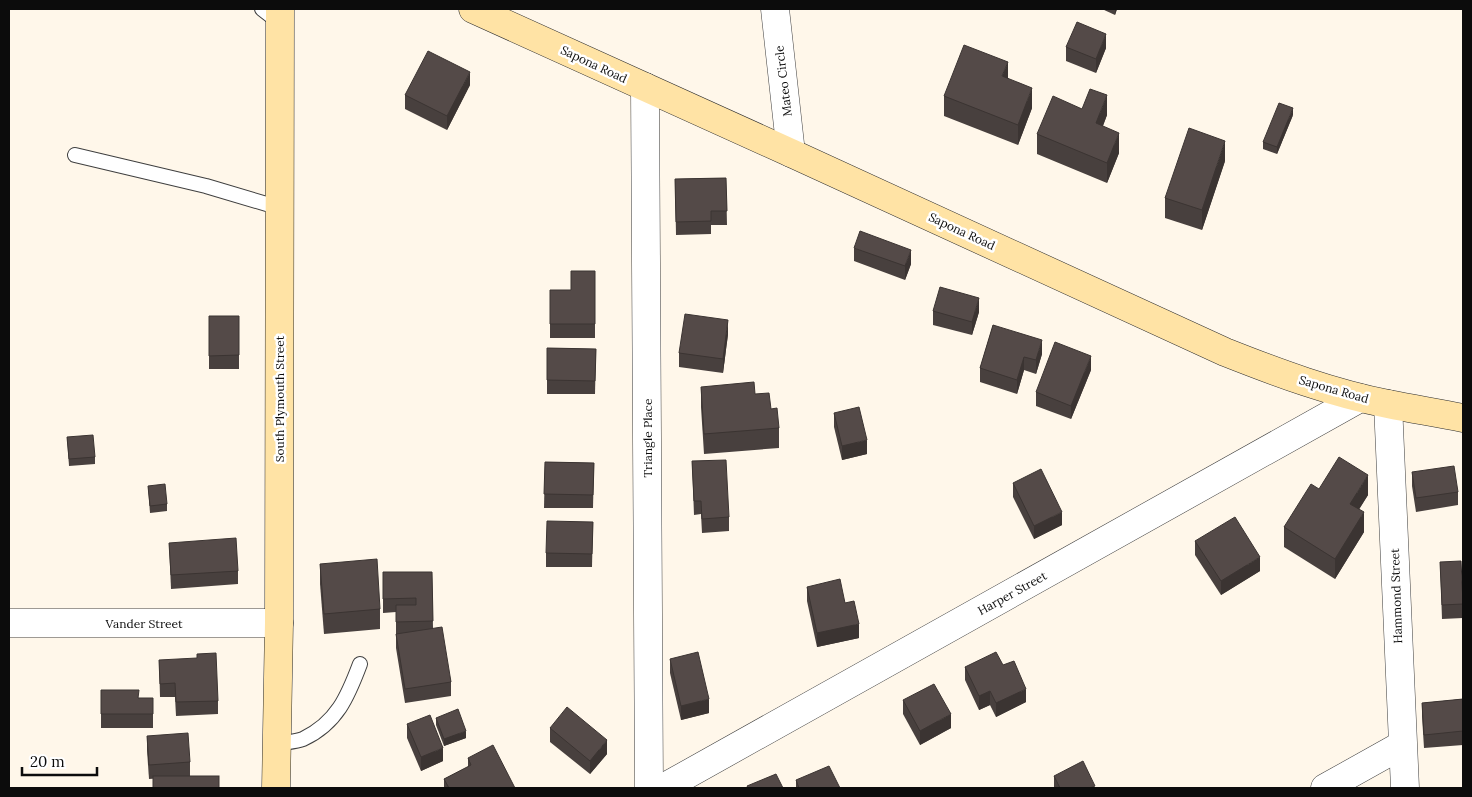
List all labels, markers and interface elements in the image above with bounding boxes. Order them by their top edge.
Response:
street label: Sapona Road [558,42,630,86]
street label: Mateo Circle [771,44,795,117]
street label: Sapona Road [926,209,998,253]
street label: South Plymouth Street [272,335,287,462]
street label: Sapona Road [1297,372,1371,406]
street label: Triangle Place [640,398,655,477]
street label: Hammond Street [1387,548,1405,644]
street label: Harper Street [975,568,1049,618]
street label: Vander Street [104,616,183,631]
scale bar [22,744,98,776]
text: 20 m [30,752,65,771]

